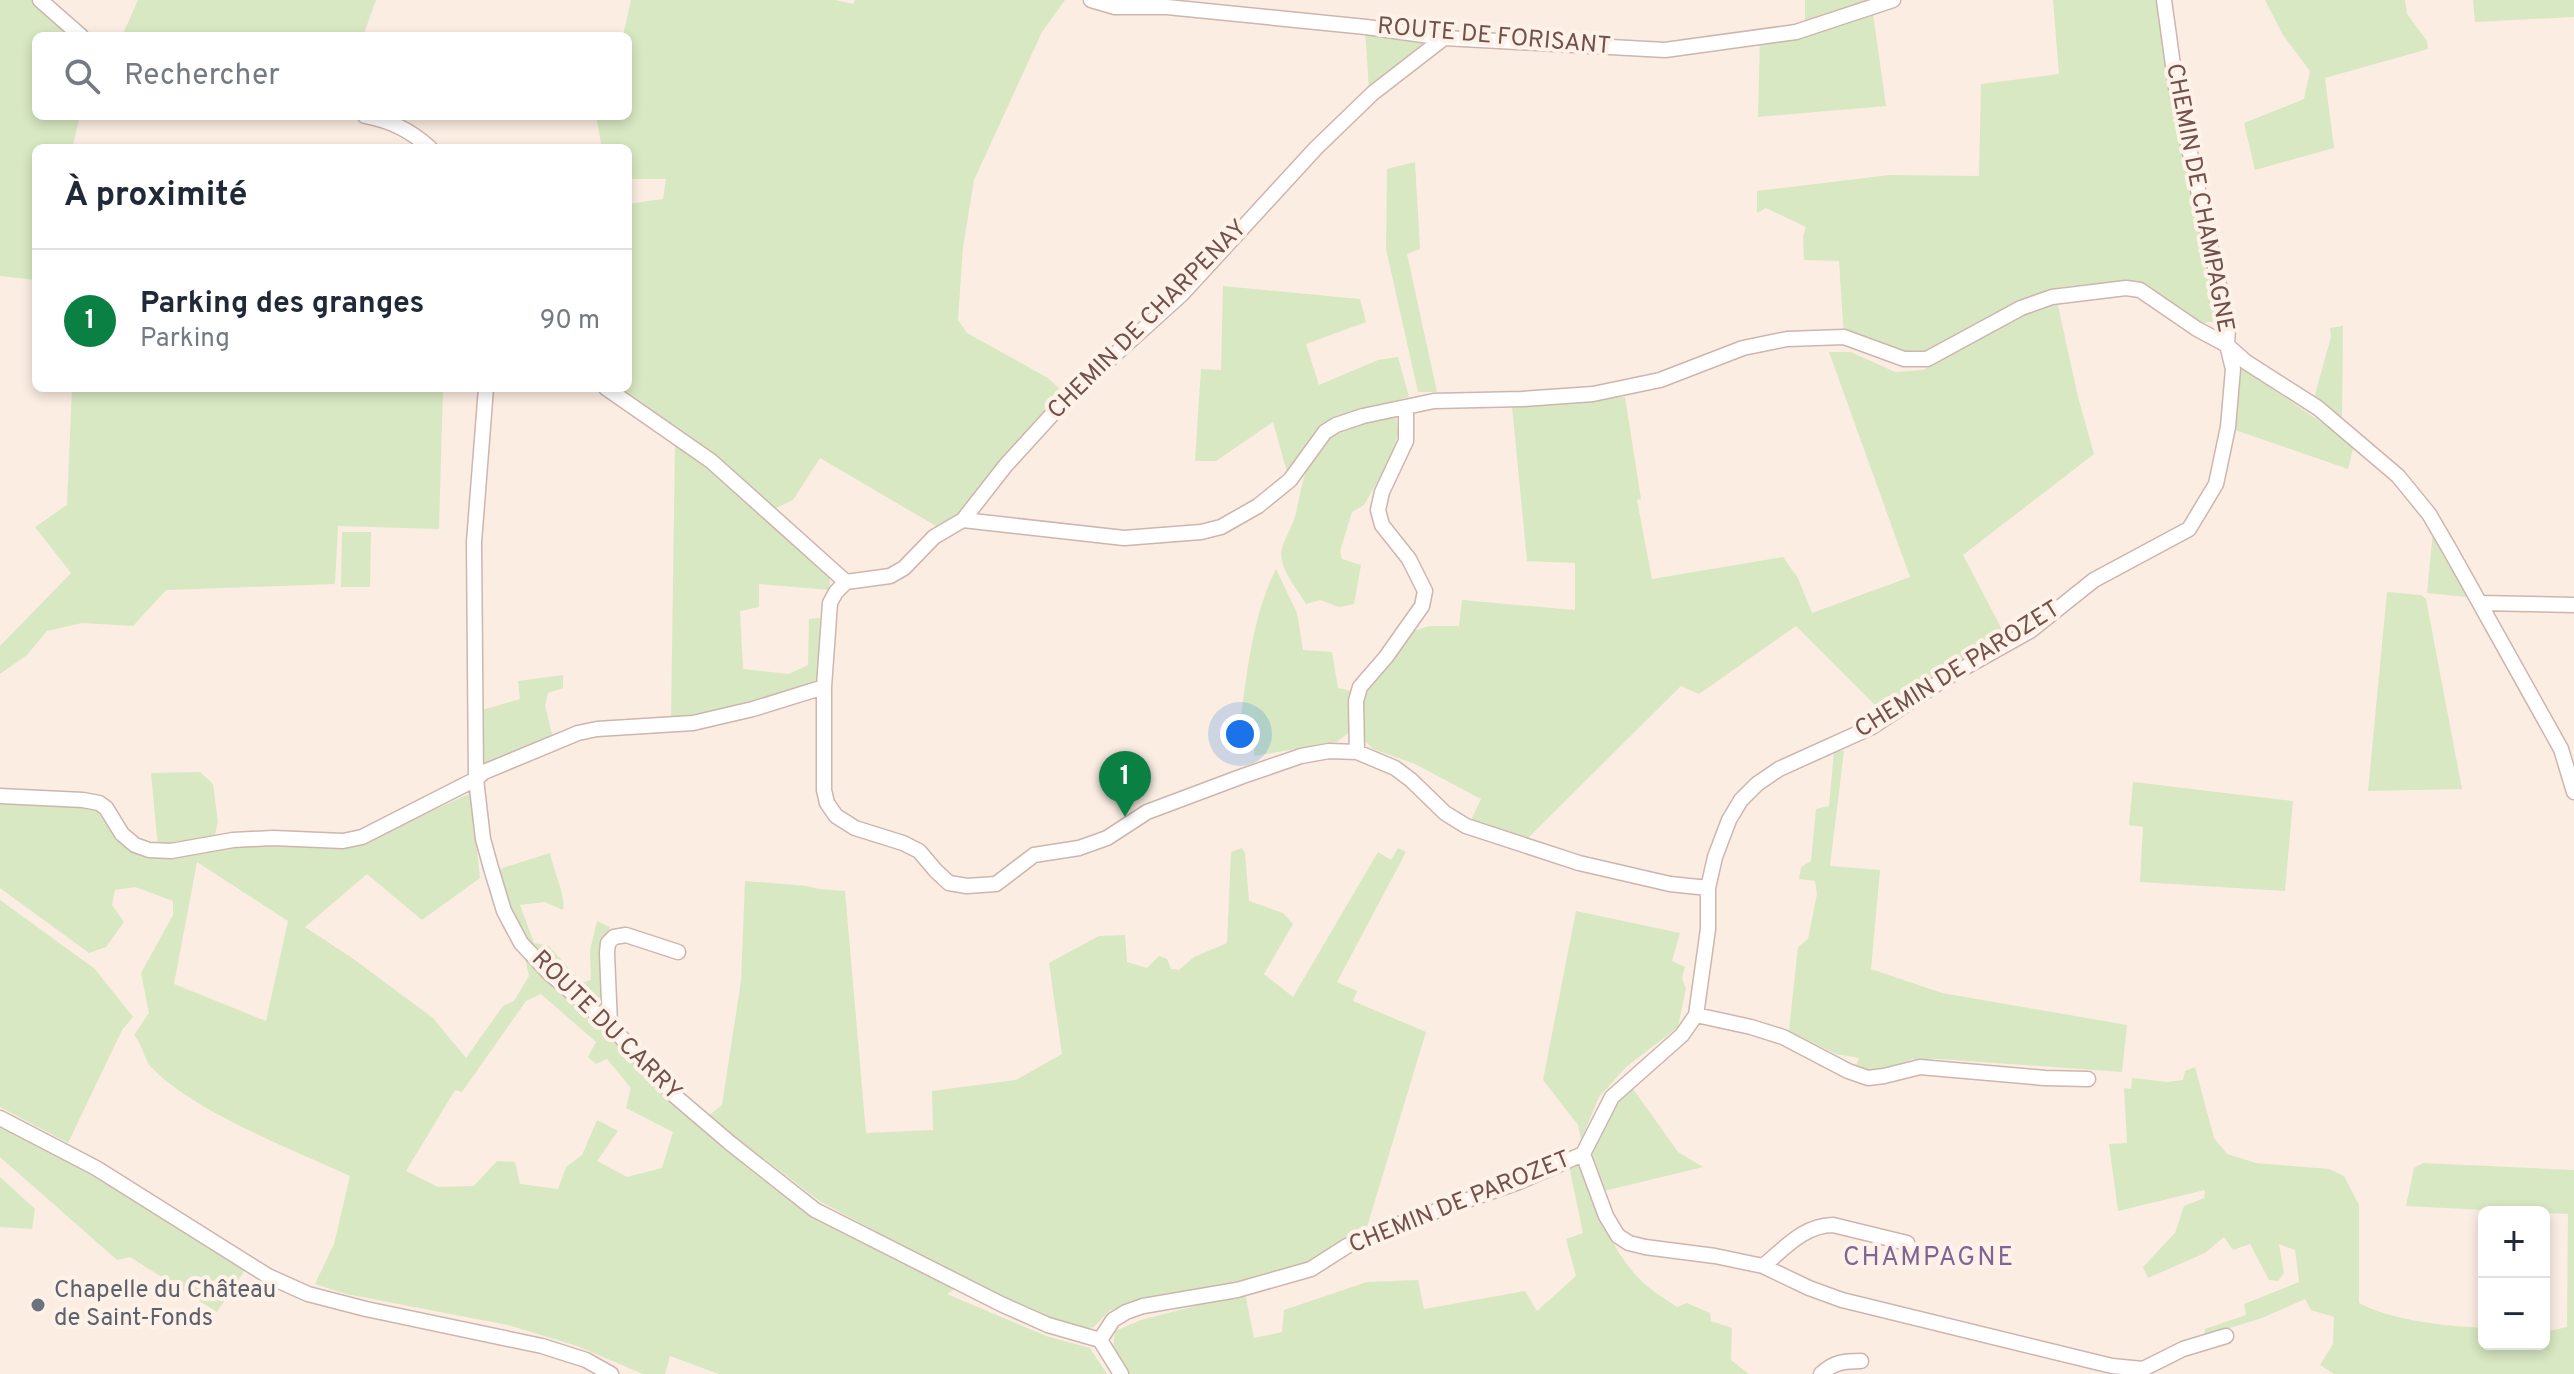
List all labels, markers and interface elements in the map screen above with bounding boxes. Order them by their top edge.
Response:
street label: ROUTE DE FORISANT [1376,12,1612,62]
search box [32,32,632,120]
icon: search [60,54,104,98]
text: Rechercher [124,58,280,95]
street label: CHEMIN DE CHAMPAGNE [2158,61,2240,335]
text: À proximité [64,175,247,218]
street label: CHEMIN DE CHARPENAY [1042,214,1254,426]
text: Parking des granges [140,286,424,323]
text: 1 [85,305,95,338]
text: 90 m [540,305,600,338]
text: Parking [140,323,230,356]
street label: CHEMIN DE PAROZET [1850,595,2066,745]
your location [1220,714,1260,754]
pin: 1 [1099,751,1151,817]
street label: ROUTE DU CARRY [525,945,687,1107]
street label: CHEMIN DE PAROZET [1345,1145,1575,1261]
map controls [2478,1206,2550,1350]
button: + [2478,1206,2550,1278]
district label: CHAMPAGNE [1843,1242,2015,1275]
place label: Chapelle du Château de Saint-Fonds [54,1276,276,1334]
button: − [2478,1278,2550,1350]
marker: Chapelle du Château de Saint-Fonds [29,1296,47,1314]

